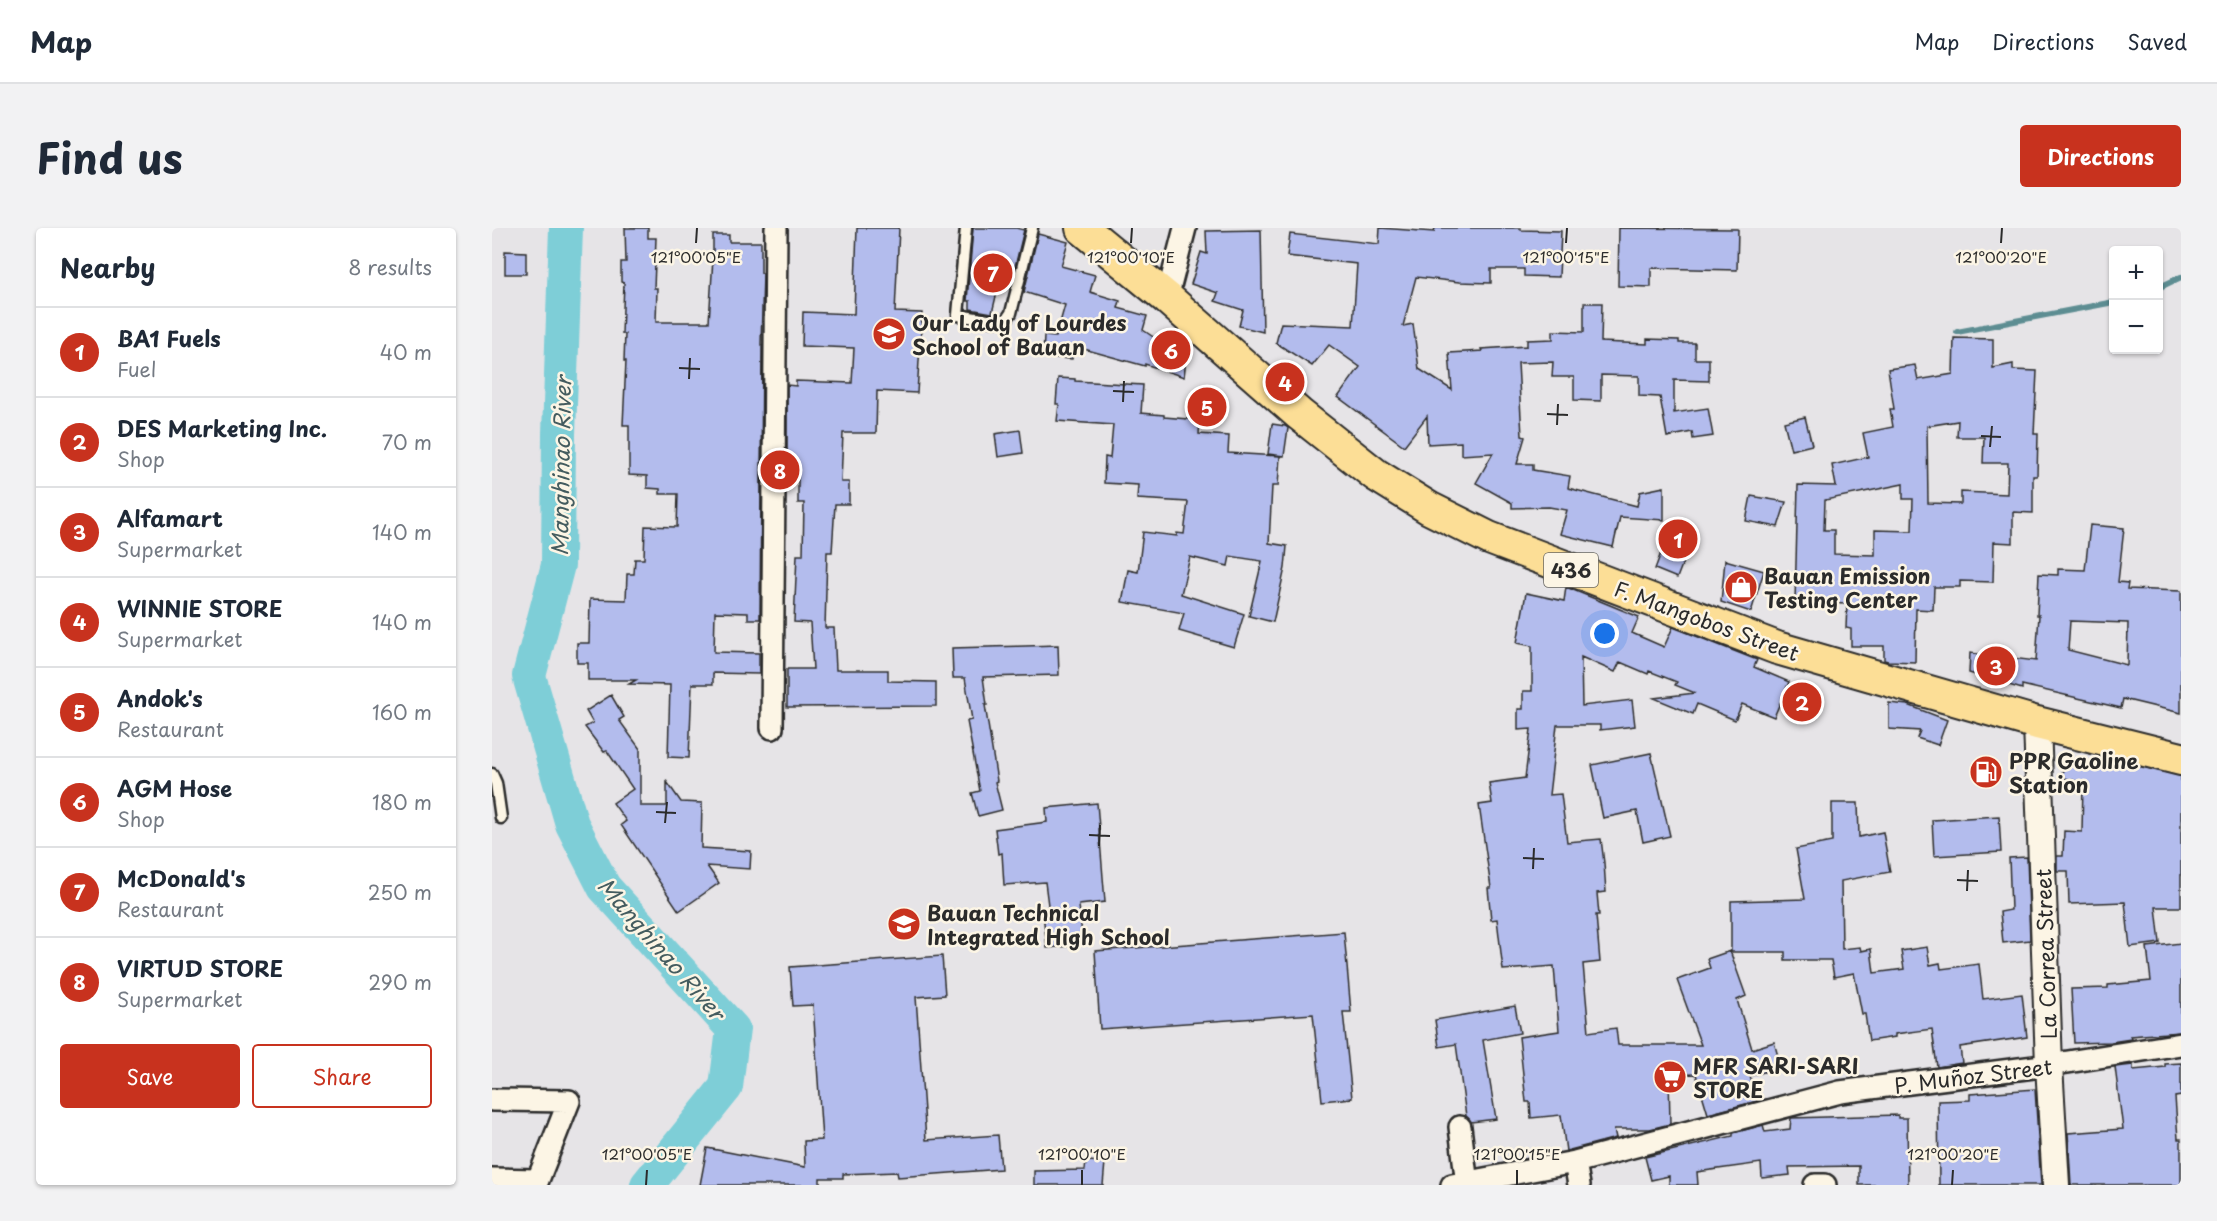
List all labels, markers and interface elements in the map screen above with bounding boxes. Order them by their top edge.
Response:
text: Map [30,20,92,63]
text: Map [1914,25,1959,57]
text: Directions [1992,25,2094,57]
text: Saved [2127,25,2187,57]
text: Find us [36,125,183,188]
button: Directions [2020,125,2181,187]
text: 121°00'05"E [651,245,741,268]
text: 121°00'10"E [1087,245,1175,268]
text: 121°00'15"E [1523,245,1609,268]
text: 121°00'20"E [1955,245,2047,268]
map controls [2109,246,2163,354]
button: + [2109,246,2163,300]
text: Nearby [60,248,155,287]
pin: 7 [974,250,1012,296]
text: 8 results [348,252,432,282]
button: − [2109,300,2163,354]
place label: Our Lady of Lourdes School of Bauan [912,306,1127,362]
school or university icon: Our Lady of Lourdes School of Bauan [871,316,907,352]
text: BA1 Fuels [117,321,221,354]
pin: 6 [1152,328,1190,372]
text: 1 [75,337,84,367]
text: 40 m [380,337,432,367]
text: Fuel [117,354,156,384]
pin: 4 [1266,360,1304,404]
water label: Manghinao River [542,373,578,556]
pin: 5 [1188,384,1226,429]
text: DES Marketing Inc. [117,411,327,444]
text: 2 [72,427,87,457]
text: 70 m [382,427,432,457]
text: Shop [117,444,165,474]
pin: 8 [760,448,800,492]
text: Alfamart [117,501,223,534]
pin: 1 [1658,516,1698,562]
text: 3 [73,517,86,547]
text: 140 m [372,517,432,547]
text: Supermarket [117,534,243,564]
road number: 436 [1544,553,1598,587]
place label: Bauan Emission Testing Center [1764,559,1930,615]
shop icon: Bauan Emission Testing Center [1723,569,1759,605]
street label: F. Mangobos Street [1610,572,1804,668]
text: WINNIE STORE [117,591,282,624]
text: 4 [73,607,86,637]
text: 140 m [372,607,432,637]
your location [1590,619,1619,648]
text: Supermarket [117,624,243,654]
pin: 3 [1976,644,2016,688]
pin: 2 [1782,680,1822,724]
text: Andok's [117,681,203,714]
text: 5 [73,697,86,727]
text: 160 m [372,697,432,727]
text: Restaurant [117,714,224,744]
place label: PPR Gaoline Station [2009,744,2139,800]
fuel station icon: PPR Gaoline Station [1968,754,2004,790]
text: AGM Hose [117,771,232,804]
text: 6 [72,787,87,817]
text: 180 m [372,787,432,817]
text: Shop [117,804,165,834]
text: McDonald's [117,861,246,894]
street label: La Correa Street [2026,868,2064,1040]
water label: Manghinao River [591,869,735,1029]
text: 7 [74,877,85,907]
text: 250 m [368,877,432,907]
text: Restaurant [117,894,224,924]
place label: Bauan Technical Integrated High School [927,896,1170,952]
school or university icon: Bauan Technical Integrated High School [886,906,922,942]
text: VIRTUD STORE [117,951,283,984]
text: 8 [73,967,86,997]
text: 290 m [368,967,432,997]
text: Supermarket [117,984,243,1014]
button: Save [60,1044,240,1108]
button: Share [252,1044,432,1108]
place label: MFR SARI-SARI STORE [1693,1049,1858,1105]
street label: P. Muñoz Street [1892,1049,2054,1101]
supermarket icon: MFR SARI-SARI STORE [1652,1059,1688,1095]
text: 121°00'05"E [602,1142,692,1165]
text: 121°00'10"E [1038,1142,1126,1165]
text: 121°00'15"E [1474,1142,1560,1165]
text: 121°00'20"E [1907,1142,1999,1165]

